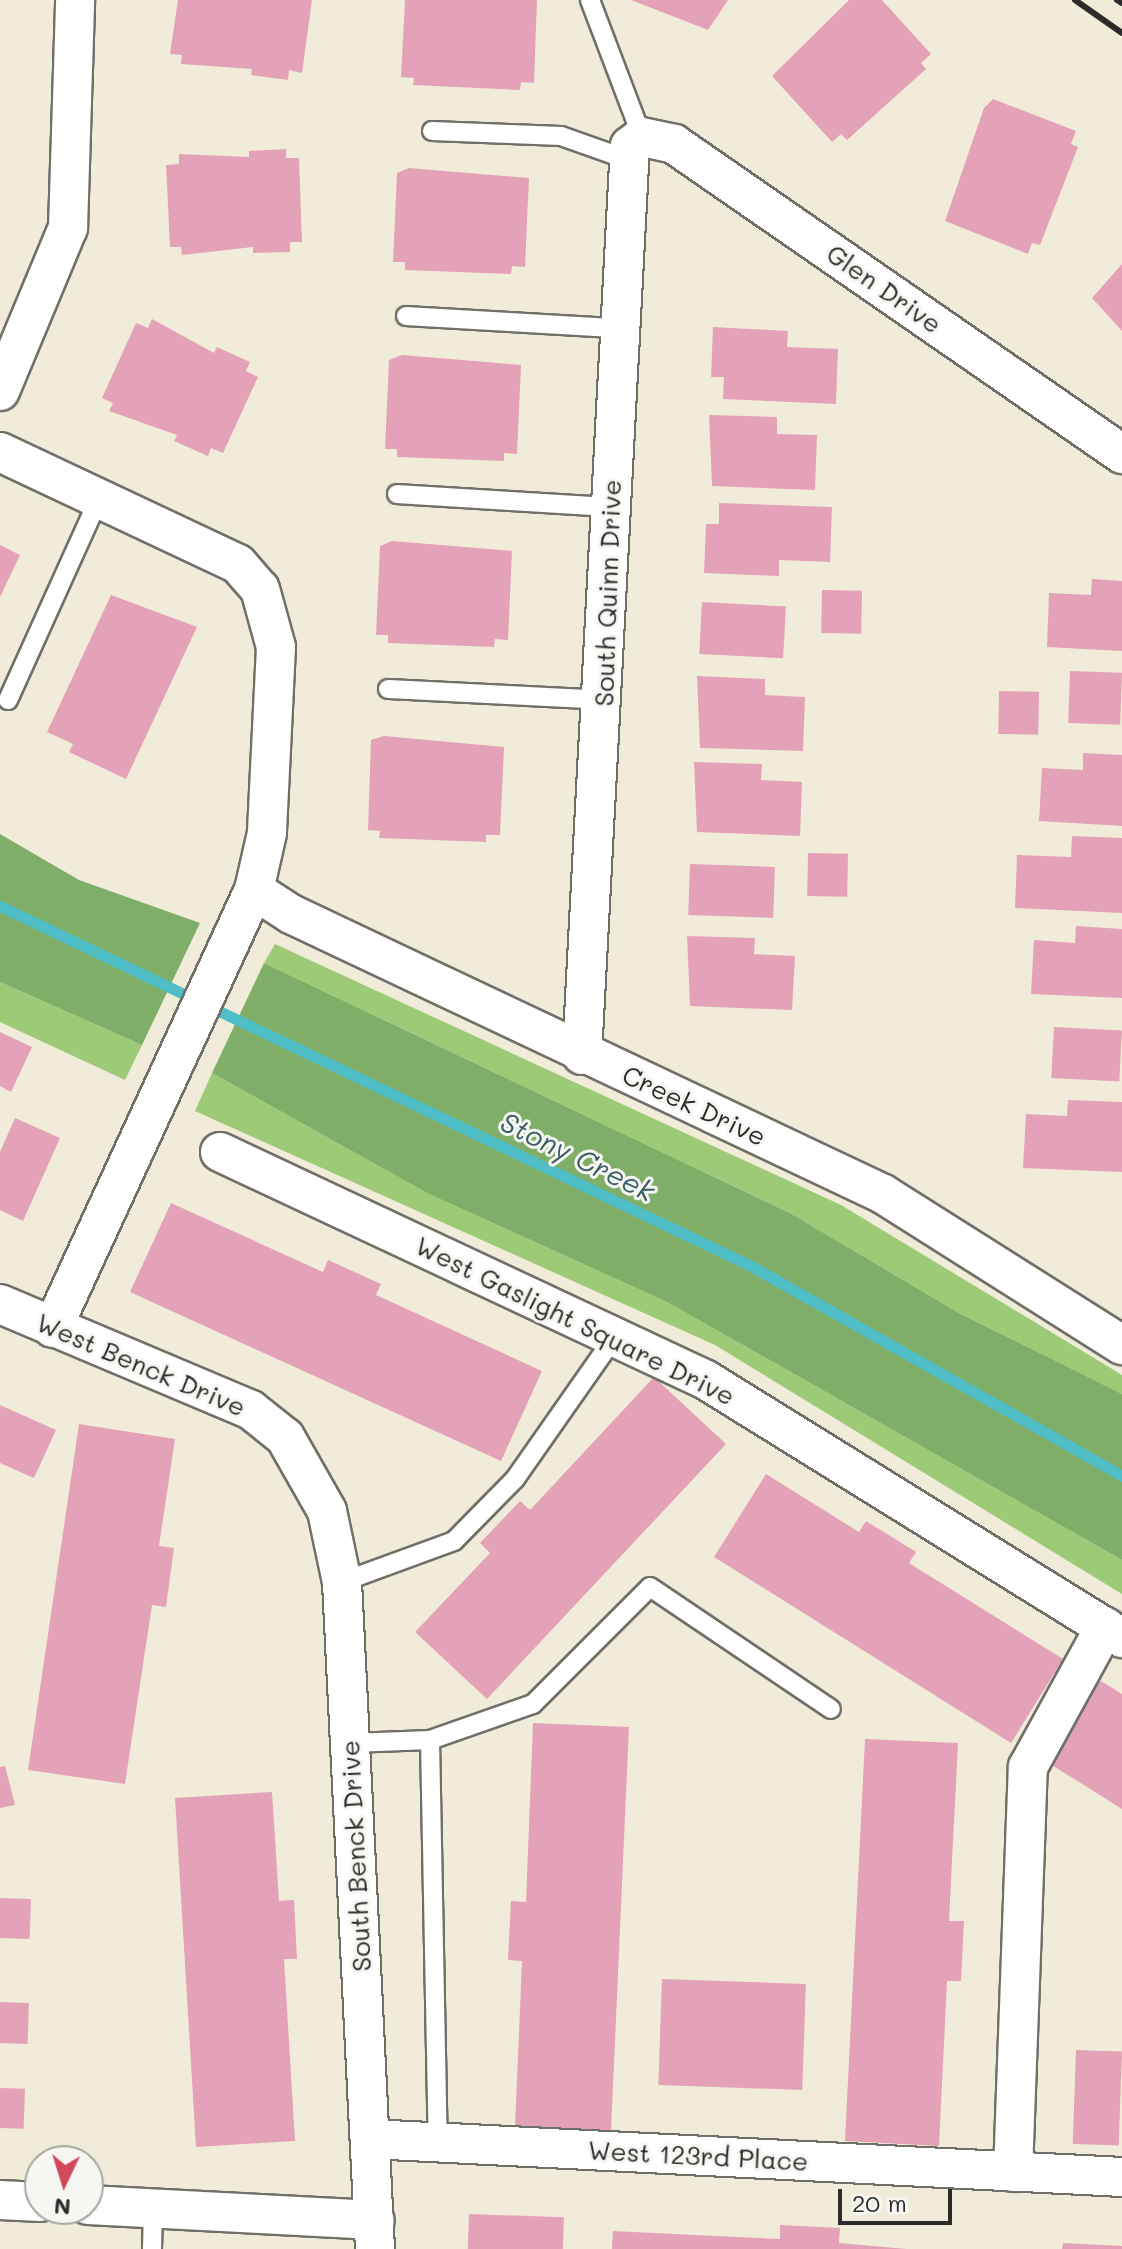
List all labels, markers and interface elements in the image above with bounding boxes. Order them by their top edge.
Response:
street label: Glen Drive [820,238,948,340]
street label: South Quinn Drive [588,479,628,707]
street label: Creek Drive [617,1059,771,1153]
water label: Stony Creek [495,1104,661,1208]
street label: West Gaslight Square Drive [410,1230,740,1412]
street label: West Benck Drive [32,1307,250,1423]
street label: South Benck Drive [334,1740,378,1972]
street label: West 123rd Place [587,2135,809,2177]
north arrow [24,2145,104,2225]
scale bar [842,2173,956,2223]
text: 20 m [852,2187,907,2218]
text: N [53,2192,72,2222]

